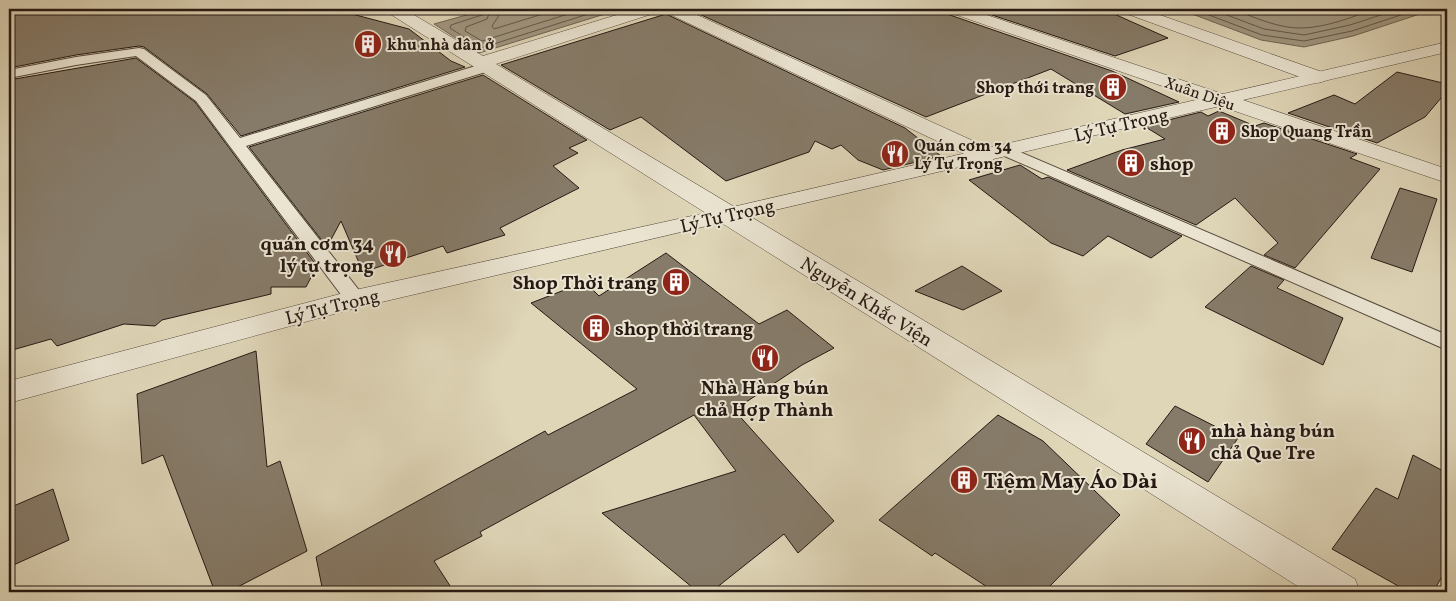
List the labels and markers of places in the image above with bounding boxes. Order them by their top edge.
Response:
building icon: khu nhà dân ở [353,29,383,59]
place label: khu nhà dân ở [387,35,495,57]
building icon: Shop thới trang [1098,72,1128,102]
place label: Shop thới trang [976,78,1094,100]
building icon: Shop Quang Trần [1207,116,1237,146]
place label: Shop Quang Trần [1241,122,1372,144]
place label: Quán cơm 34 Lý Tự Trọng [914,136,1012,176]
restaurant icon: Quán cơm 34 Lý Tự Trọng [880,139,910,169]
building icon: shop [1116,148,1146,178]
place label: shop [1150,152,1194,178]
place label: quán cơm 34 lý tự trọng [261,232,374,280]
restaurant icon: quán cơm 34 lý tự trọng [378,239,408,269]
building icon: Shop Thời trang [661,267,691,297]
place label: Shop Thời trang [512,271,657,297]
building icon: shop thời trang [581,313,611,343]
place label: shop thời trang [615,317,753,343]
restaurant icon: Nhà Hàng bún chả Hợp Thành [750,343,780,373]
place label: Nhà Hàng bún chả Hợp Thành [697,376,833,424]
place label: nhà hàng bún chả Que Tre [1211,419,1335,467]
restaurant icon: nhà hàng bún chả Que Tre [1177,426,1207,456]
building icon: Tiệm May Áo Dài [949,465,979,495]
place label: Tiệm May Áo Dài [983,467,1158,498]

